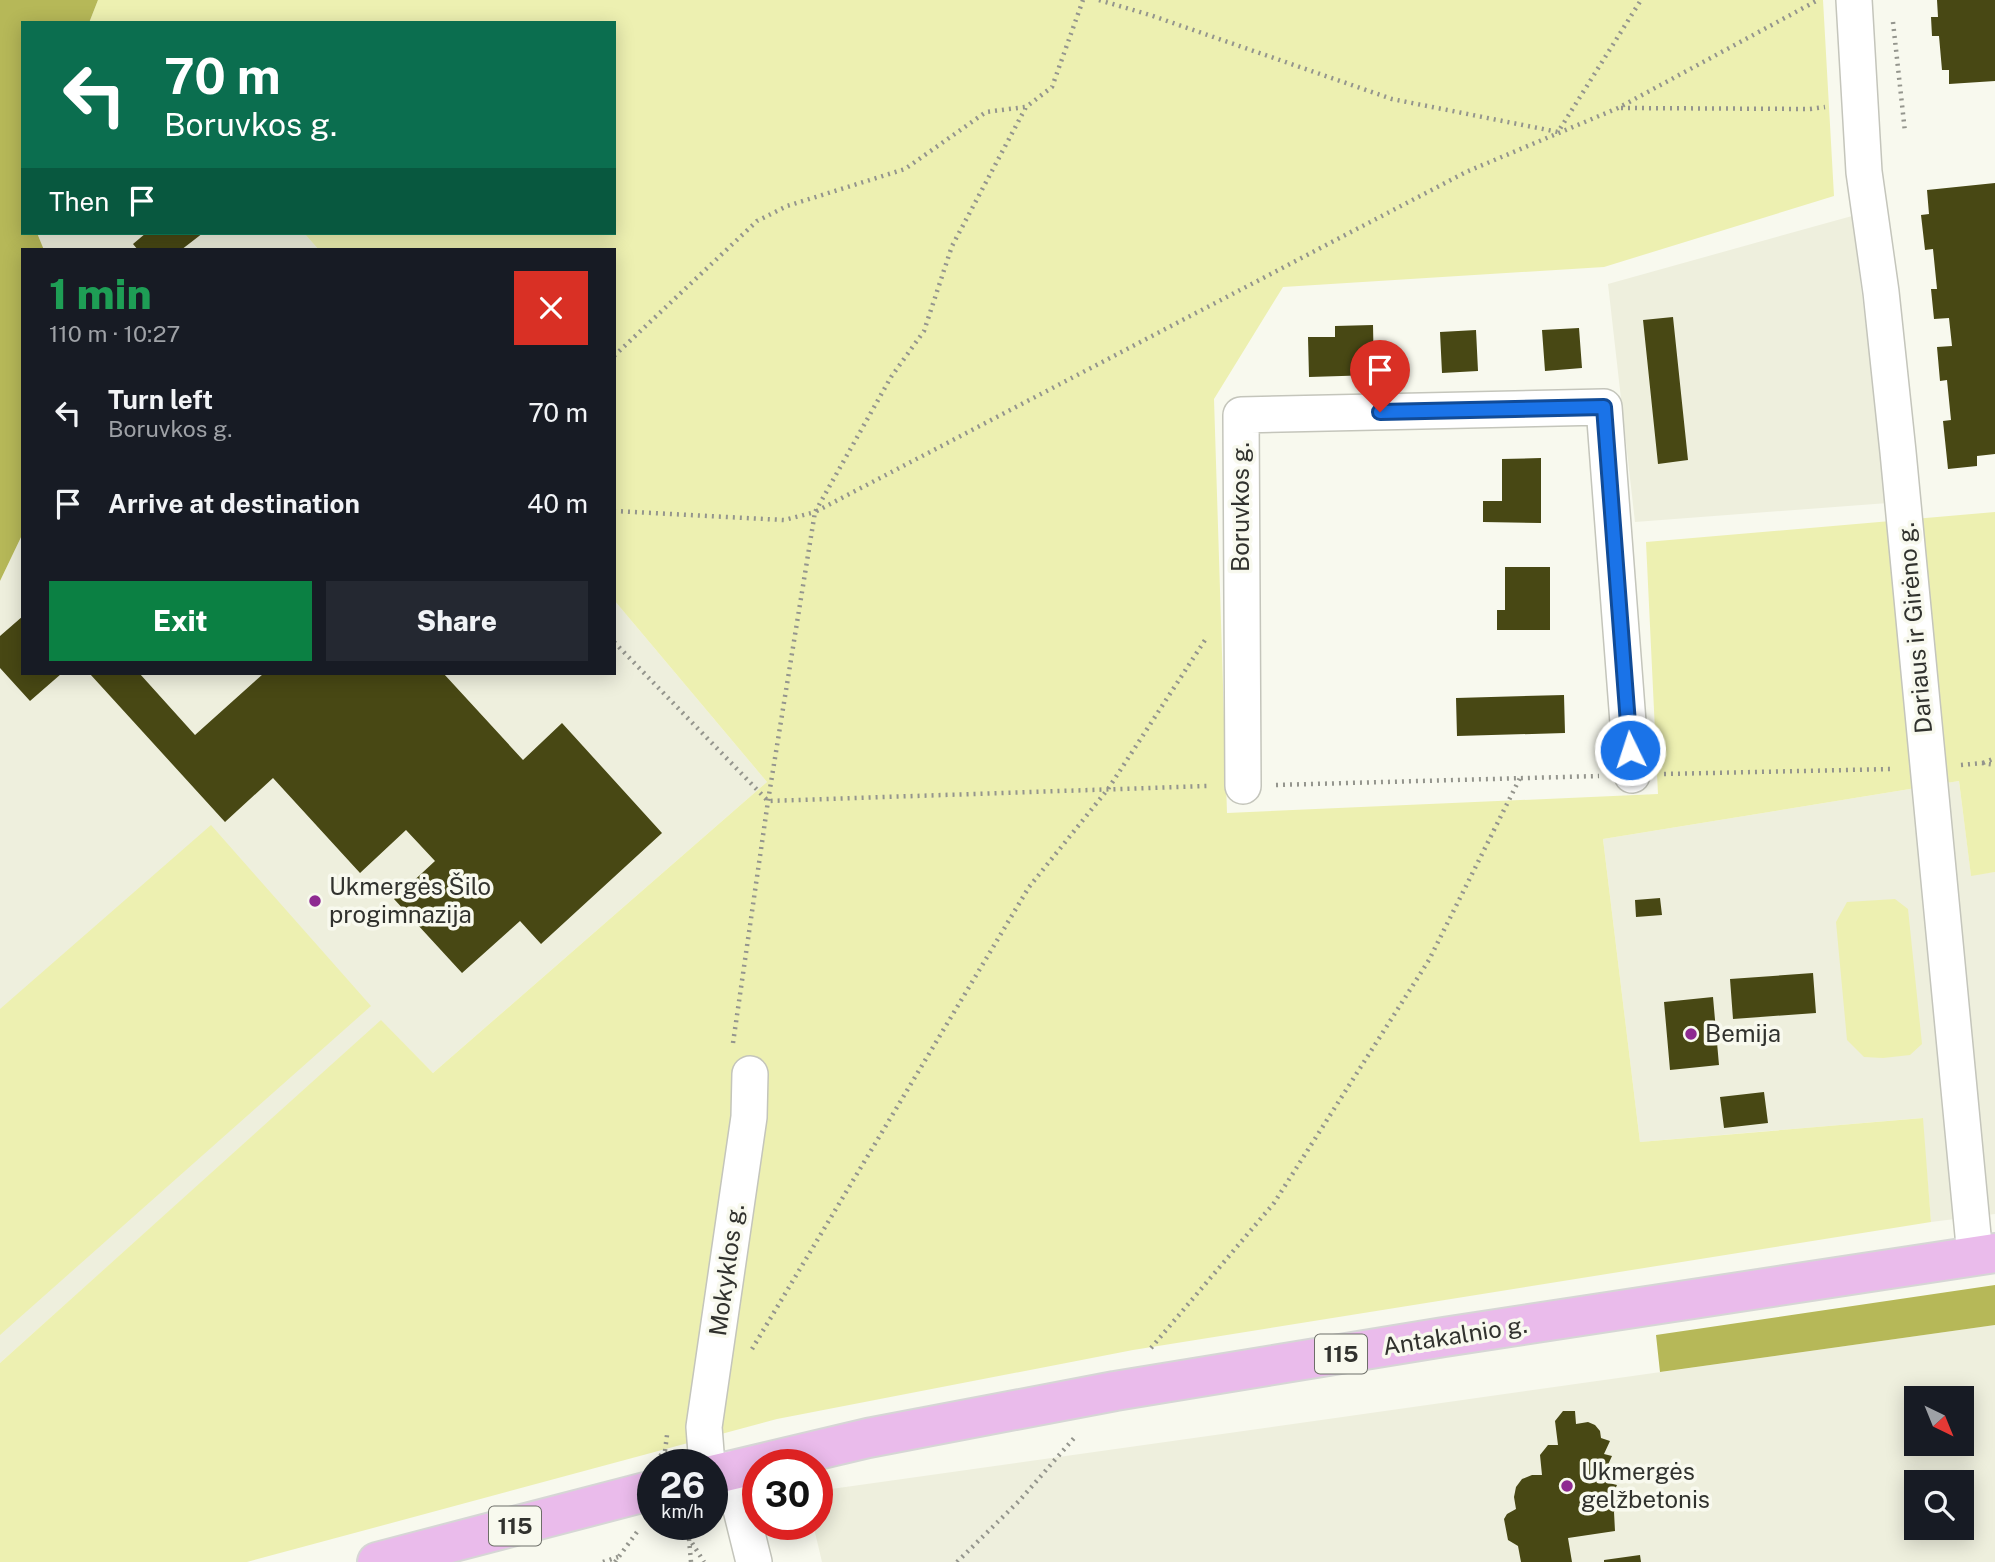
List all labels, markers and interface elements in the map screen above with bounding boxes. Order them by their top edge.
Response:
text: 70 m [164,47,281,105]
icon: left [49,49,140,140]
text: Boruvkos g. [164,106,337,143]
icon: arrive [123,182,161,220]
text: Then [49,186,109,217]
text: 1 min [49,269,152,318]
button: close [514,271,588,345]
text: 110 m · 10:27 [49,320,180,347]
pin [1350,340,1410,412]
icon: arrive [1361,351,1399,389]
text: Turn left [108,384,213,415]
icon: left [49,394,87,432]
text: 70 m [528,397,588,428]
text: Boruvkos g. [108,415,232,442]
street label: Boruvkos g. [1226,442,1254,572]
icon: arrive [49,485,87,523]
text: Arrive at destination [108,488,360,519]
text: 40 m [527,488,588,519]
street label: Dariaus ir Girėno g. [1891,521,1937,735]
button: Exit [49,581,312,661]
button: Share [326,581,588,661]
position arrow [1593,713,1667,787]
place label: Ukmergės Šilo progimnazija [329,872,491,928]
marker: Ukmergės Šilo progimnazija [307,893,323,909]
place label: Bemija [1705,1019,1781,1047]
marker: Bemija [1683,1026,1699,1042]
street label: Mokyklos g. [703,1202,749,1338]
street label: Antakalnio g. [1381,1310,1529,1360]
road number: 115 [1315,1334,1367,1373]
north arrow [1904,1386,1974,1456]
map controls [1904,1386,1974,1540]
speed limit sign: 30 [742,1449,833,1540]
place label: Ukmergės gelžbetonis [1581,1457,1710,1513]
text: 26 [660,1465,705,1506]
button: search [1904,1470,1974,1540]
marker: Ukmergės gelžbetonis [1559,1478,1575,1494]
text: km/h [661,1501,704,1522]
road number: 115 [489,1506,541,1546]

